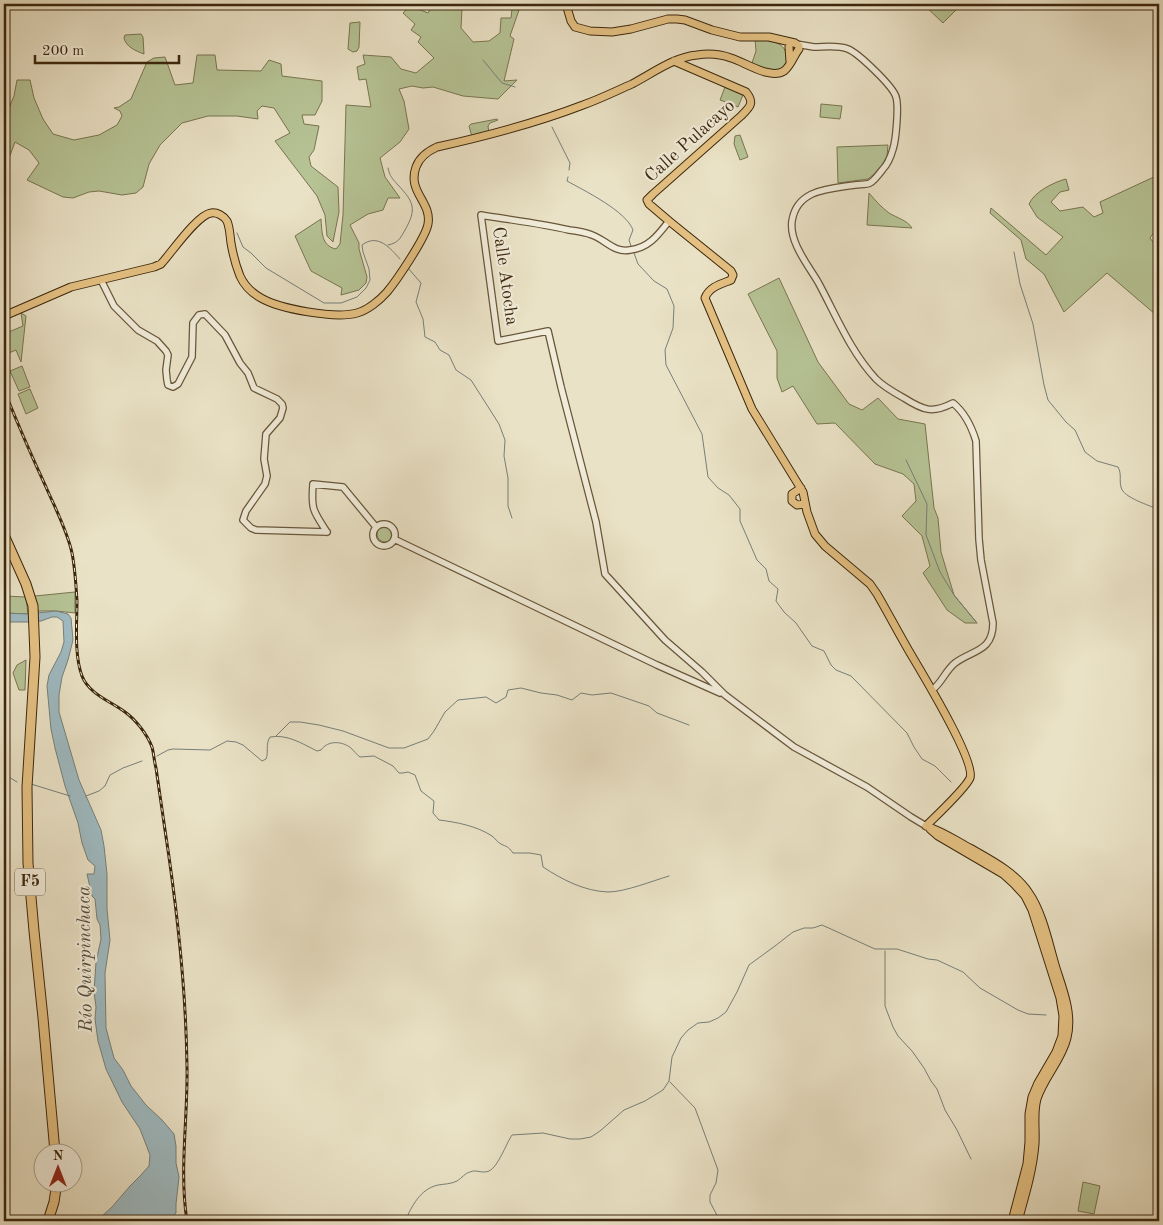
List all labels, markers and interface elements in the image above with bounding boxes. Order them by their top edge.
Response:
scale bar [35,32,179,64]
text: 200 m [42,44,84,59]
street label: Calle Pulacayo [642,96,738,186]
street label: Calle Atocha [489,225,521,327]
road number: F5 [15,869,45,896]
water label: Río Quirpinchaca [75,886,97,1033]
north arrow [32,1142,82,1192]
text: N [53,1149,64,1163]

